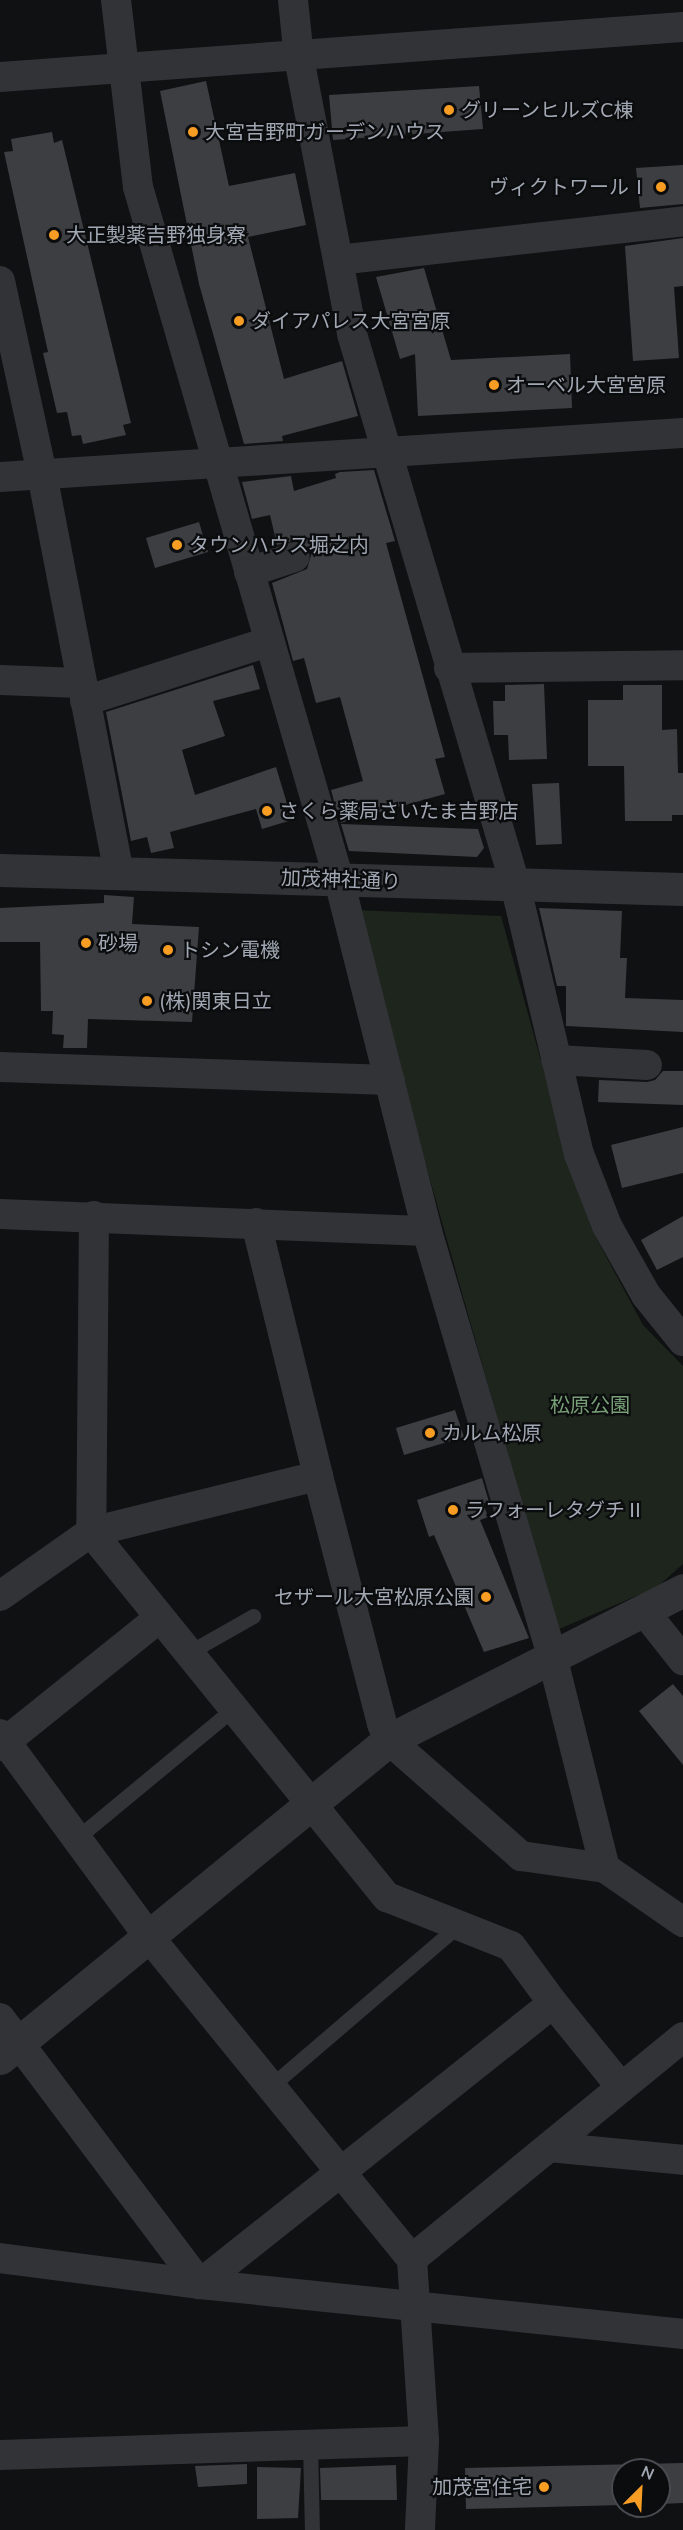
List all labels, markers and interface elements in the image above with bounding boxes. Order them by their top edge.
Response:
place label: グリーンヒルズC棟 [461,98,634,122]
marker: グリーンヒルズC棟 [442,103,456,117]
place label: 大宮吉野町ガーデンハウス [205,120,445,144]
marker: 大宮吉野町ガーデンハウス [186,125,200,139]
place label: ヴィクトワールⅠ [489,175,649,199]
marker: ヴィクトワールⅠ [654,180,668,194]
place label: 大正製薬吉野独身寮 [66,223,246,247]
marker: 大正製薬吉野独身寮 [47,228,61,242]
place label: ダイアパレス大宮宮原 [251,309,451,333]
marker: ダイアパレス大宮宮原 [232,314,246,328]
place label: オーベル大宮宮原 [506,373,666,397]
marker: オーベル大宮宮原 [487,378,501,392]
place label: タウンハウス堀之内 [189,533,369,557]
marker: タウンハウス堀之内 [170,538,184,552]
place label: さくら薬局さいたま吉野店 [279,799,519,823]
marker: さくら薬局さいたま吉野店 [260,804,274,818]
street label: 加茂神社通り [281,866,401,894]
place label: 砂場 [98,931,138,955]
marker: 砂場 [79,936,93,950]
place label: トシン電機 [180,938,280,962]
marker: トシン電機 [161,943,175,957]
place label: (株)関東日立 [159,989,272,1013]
marker: (株)関東日立 [140,994,154,1008]
park label: 松原公園 [550,1393,630,1417]
place label: カルム松原 [442,1421,542,1445]
marker: カルム松原 [423,1426,437,1440]
place label: ラフォーレタグチⅡ [465,1498,645,1522]
marker: ラフォーレタグチⅡ [446,1503,460,1517]
place label: セザール大宮松原公園 [274,1585,474,1609]
marker: セザール大宮松原公園 [479,1590,493,1604]
north arrow [611,2458,671,2518]
text: N [638,2461,657,2486]
place label: 加茂宮住宅 [432,2475,532,2499]
marker: 加茂宮住宅 [537,2480,551,2494]

